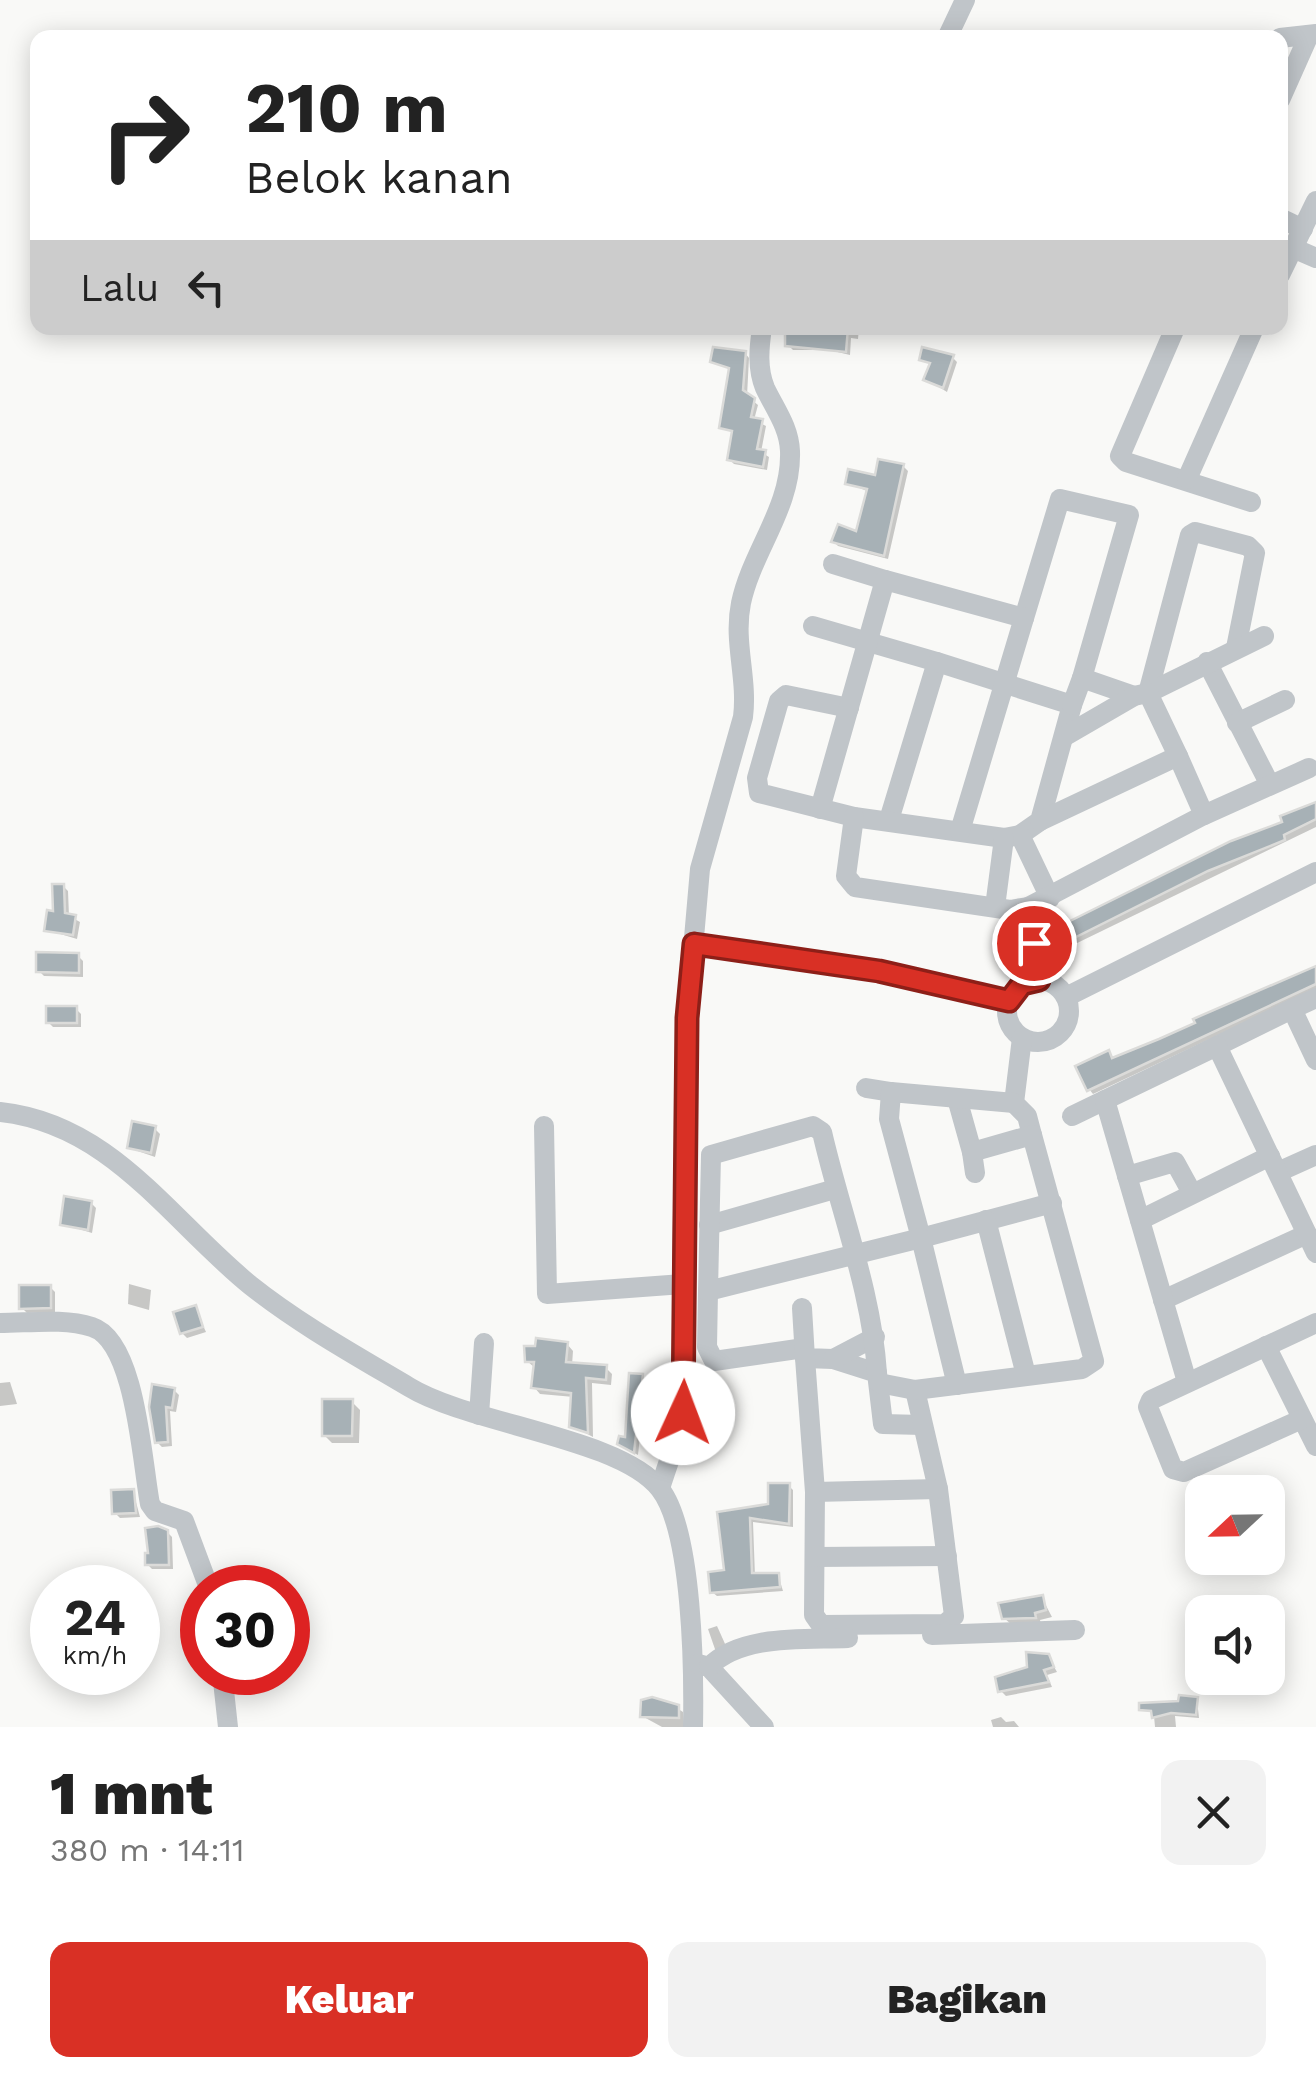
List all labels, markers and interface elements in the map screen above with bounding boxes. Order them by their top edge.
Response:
text: 210 m [245,67,448,149]
icon: right [80,70,210,200]
text: Belok kanan [245,151,513,204]
icon: left [179,260,234,315]
text: Lalu [80,266,159,310]
pin [992,901,1077,986]
icon: arrive [1007,916,1062,971]
position arrow [631,1361,735,1465]
north arrow [1185,1475,1285,1575]
map controls [1185,1475,1285,1695]
speed limit sign: 30 [180,1565,310,1695]
text: 24 [64,1588,126,1647]
button: sound [1185,1595,1285,1695]
text: km/h [63,1641,127,1670]
text: 1 mnt [50,1758,213,1829]
button: close [1161,1760,1266,1865]
text: 380 m · 14:11 [50,1831,245,1869]
button: Keluar [50,1942,648,2057]
button: Bagikan [668,1942,1266,2057]

